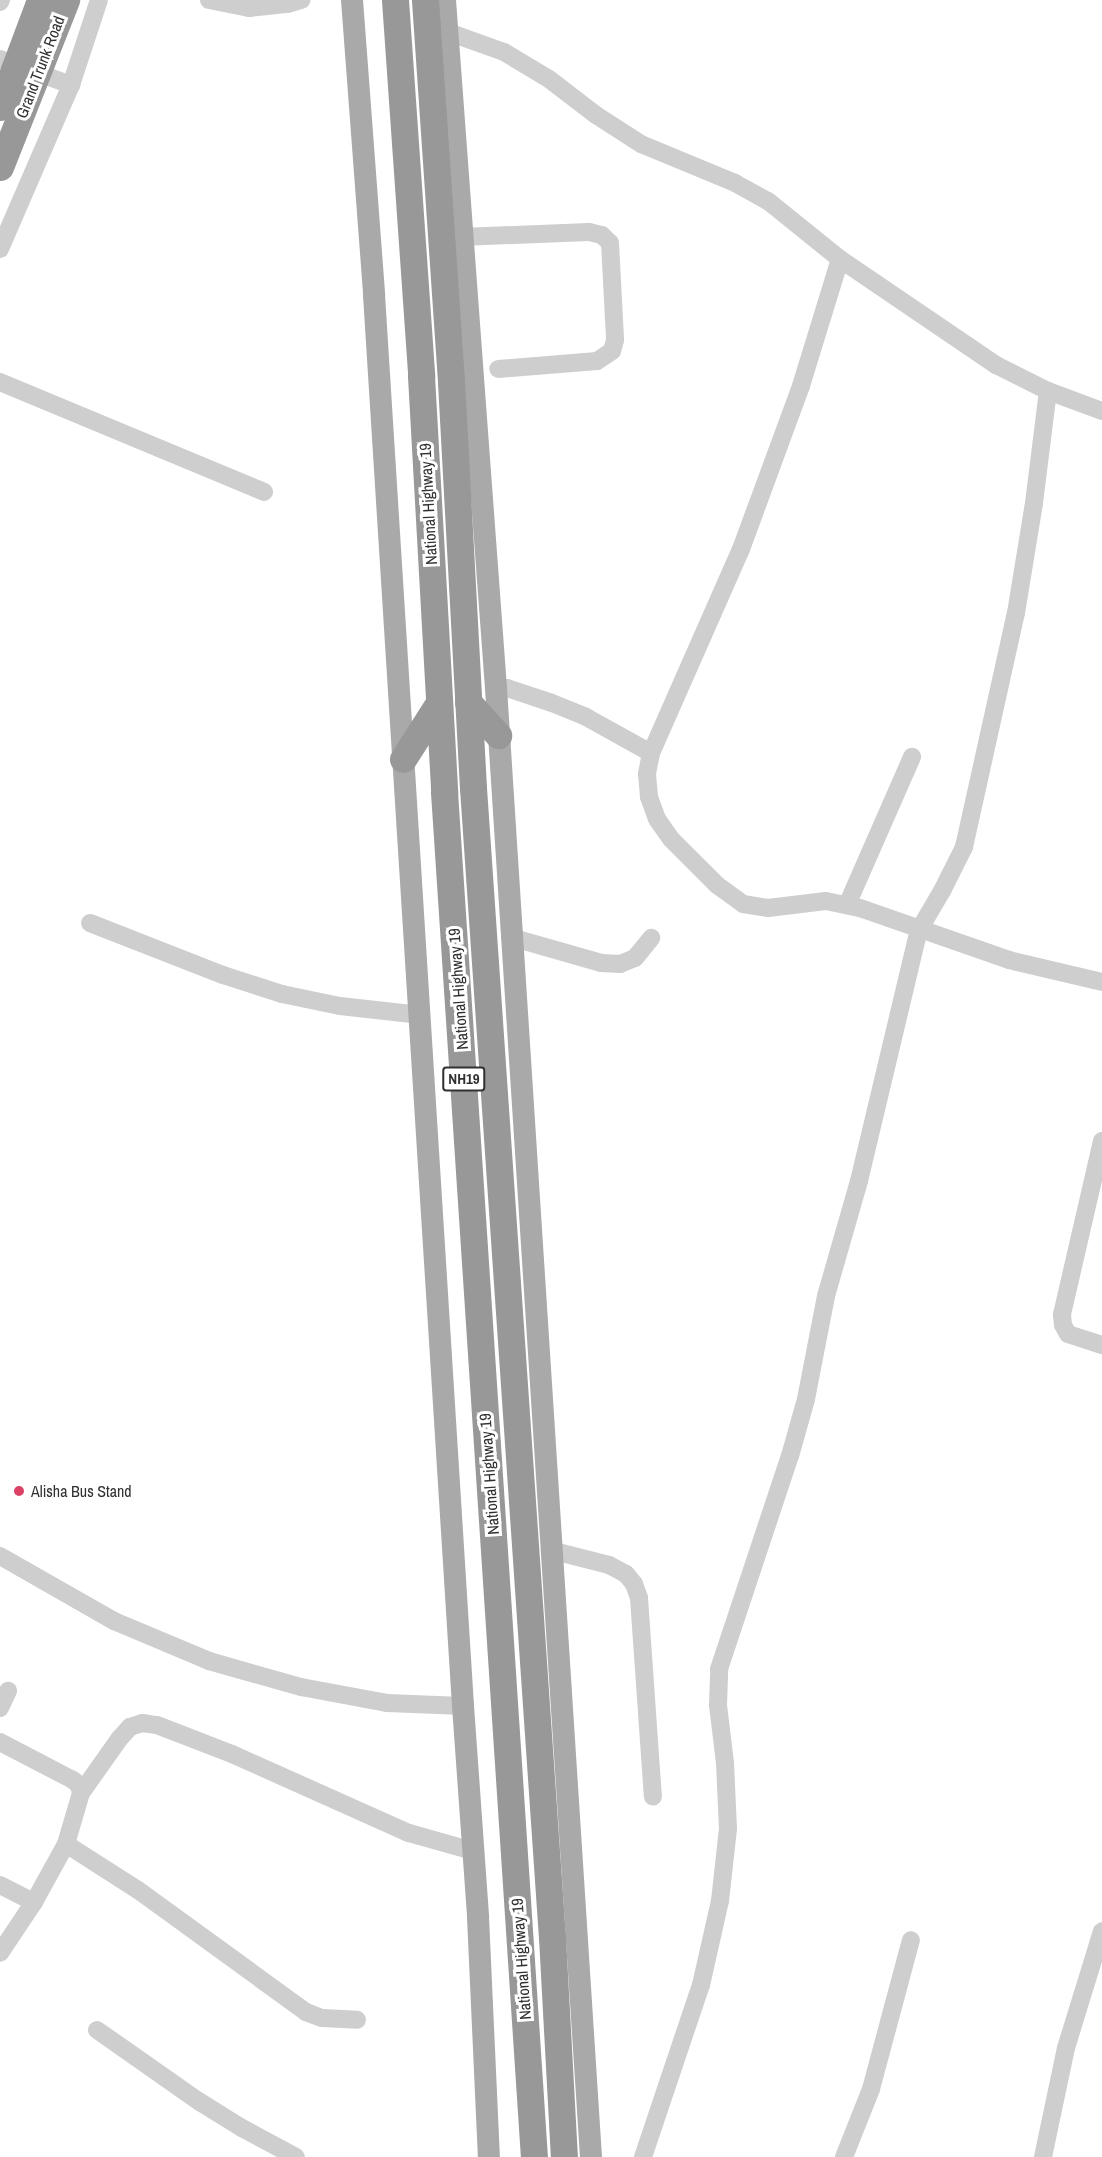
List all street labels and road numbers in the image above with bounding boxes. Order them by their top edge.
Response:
street label: Grand Trunk Road [12,13,68,121]
street label: National Highway 19 [415,443,441,565]
street label: National Highway 19 [444,928,472,1050]
road number: NH19 [442,1067,486,1091]
street label: National Highway 19 [475,1413,503,1535]
street label: National Highway 19 [507,1898,535,2020]

